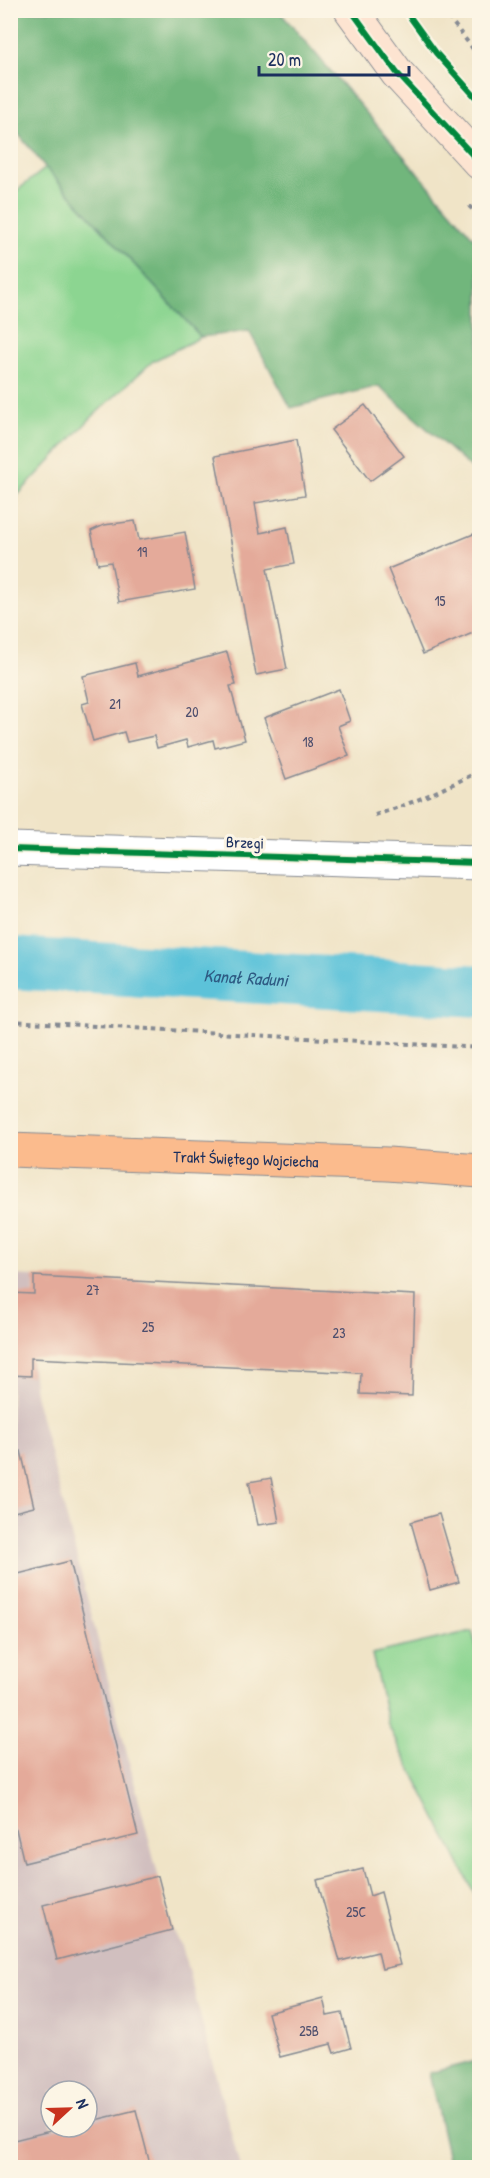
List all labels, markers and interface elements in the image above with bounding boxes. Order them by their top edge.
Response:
scale bar [259,39,409,77]
text: 20 m [268,47,301,72]
house number: 19 [137,542,147,561]
house number: 15 [434,591,446,610]
house number: 21 [109,694,121,713]
house number: 20 [186,702,198,721]
house number: 18 [302,732,314,751]
street label: Brzegi [226,830,264,854]
water label: Kanał Raduni [203,962,290,992]
street label: Trakt Świętego Wojciecha [173,1145,319,1172]
house number: 27 [86,1280,100,1299]
house number: 25 [142,1317,154,1336]
house number: 23 [333,1323,345,1342]
house number: 25C [346,1902,366,1921]
house number: 25B [299,2021,319,2040]
north arrow [39,2079,99,2139]
text: N [71,2095,95,2112]

